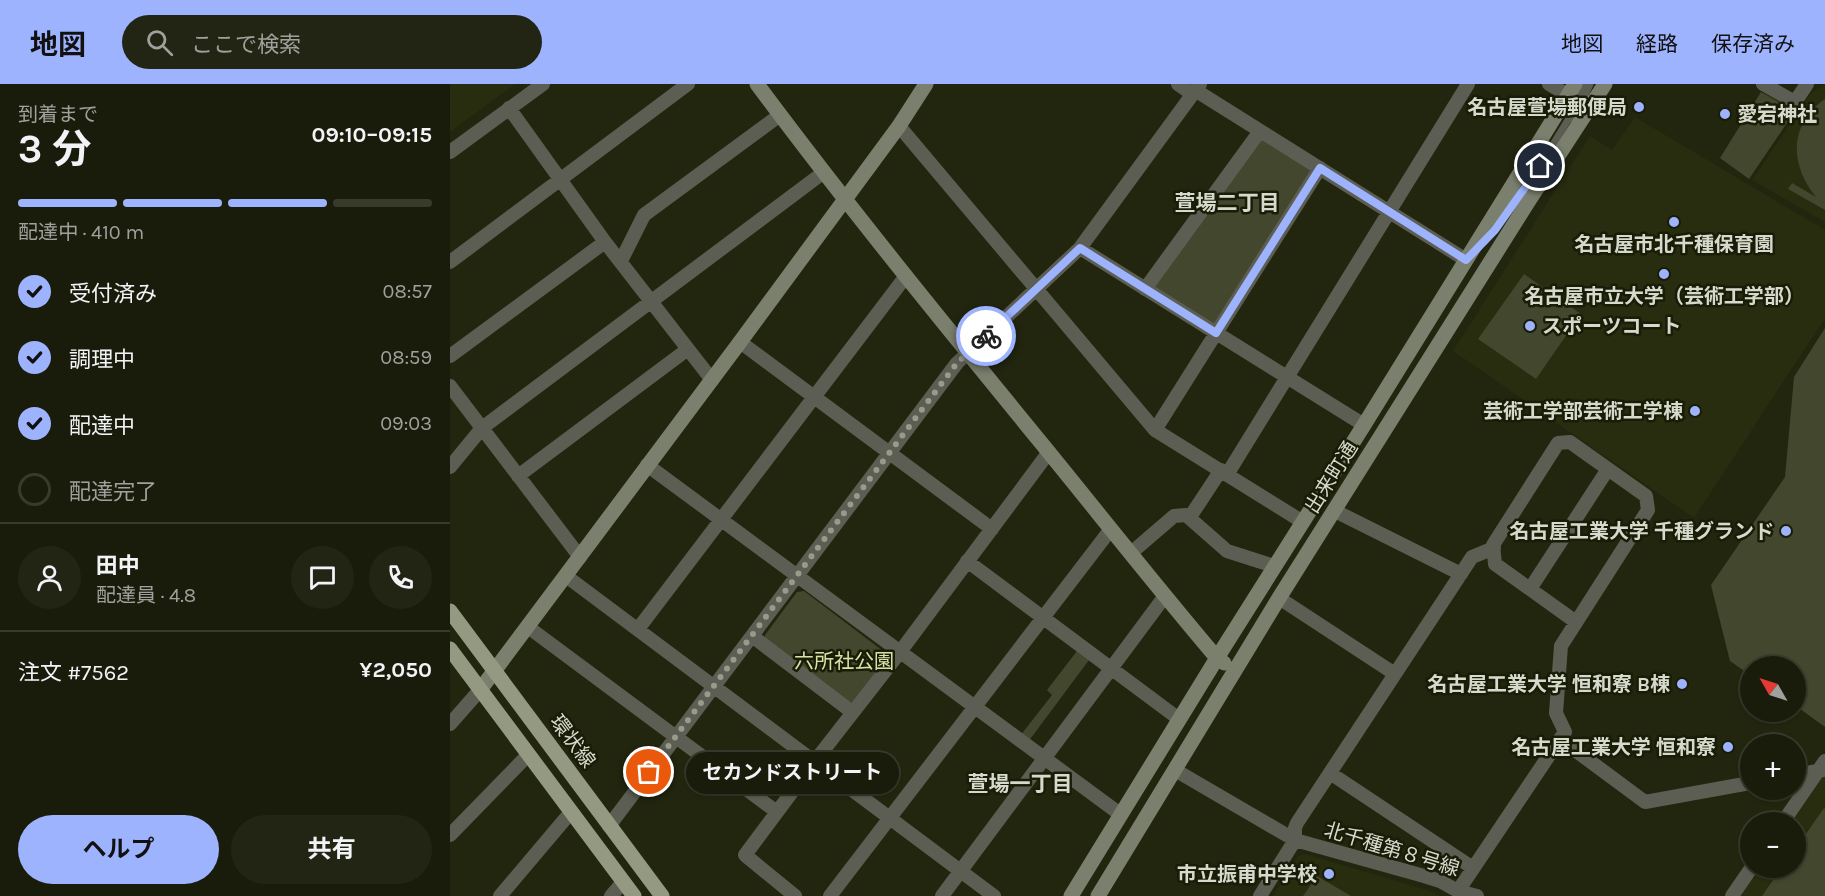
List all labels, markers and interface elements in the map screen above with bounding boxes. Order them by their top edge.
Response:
search box [122,15,542,69]
icon: search [143,26,176,59]
text: 地図 [30,28,86,61]
text: ここで検索 [191,32,301,58]
text: 地図 [1561,32,1603,56]
text: 経路 [1636,32,1678,56]
text: 保存済み [1711,32,1795,56]
place label: 名古屋萱場郵便局 [1467,96,1627,119]
marker: 名古屋萱場郵便局 [1632,100,1646,114]
text: 到着まで [18,103,98,126]
place label: 愛宕神社 [1737,103,1817,126]
marker: 愛宕神社 [1718,107,1732,121]
text: 09:10–09:15 [312,122,432,148]
text: 3 分 [18,126,91,172]
pin [1514,140,1565,191]
icon: home [1523,149,1556,182]
district label: 萱場二丁目 [1175,191,1280,215]
marker: 名古屋市北千種保育園 [1667,215,1681,229]
text: 配達中 · 410 m [18,221,144,244]
place label: 名古屋市北千種保育園 [1574,233,1774,256]
marker: 名古屋市立大学（芸術工学部） [1657,267,1671,281]
icon: check [18,275,51,308]
text: 08:57 [383,280,432,303]
text: 受付済み [69,281,157,307]
place label: 名古屋市立大学（芸術工学部） [1524,285,1804,308]
courier [956,306,1016,366]
place label: スポーツコート [1542,315,1682,338]
marker: スポーツコート [1523,319,1537,333]
icon: bike [970,320,1003,353]
icon: check [18,341,51,374]
text: 08:59 [380,346,432,369]
text: 調理中 [69,347,135,373]
place label: 芸術工学部芸術工学棟 [1483,400,1683,423]
marker: 芸術工学部芸術工学棟 [1688,404,1702,418]
icon: check [18,407,51,440]
text: 09:03 [380,412,432,435]
text: 配達中 [69,413,135,439]
street label: 出来町通 [1300,437,1362,517]
text: 配達完了 [69,479,157,505]
place label: 名古屋工業大学 千種グランド [1509,520,1774,543]
marker: 名古屋工業大学 千種グランド [1779,524,1793,538]
button: person [18,546,81,609]
button: chat [291,546,354,609]
button: phone [369,546,432,609]
text: 田中 [96,553,140,579]
text: 配達員 · 4.8 [96,584,196,607]
park label: 六所社公園 [794,650,894,673]
north arrow [1740,656,1806,722]
map controls [1740,656,1806,878]
text: ¥2,050 [360,657,432,683]
text: 注文 #7562 [18,660,129,686]
place label: 名古屋工業大学 恒和寮 B棟 [1427,673,1670,696]
marker: 名古屋工業大学 恒和寮 B棟 [1675,677,1689,691]
street label: 環状線 [545,710,600,772]
button: + [1740,734,1806,800]
place label: 名古屋工業大学 恒和寮 [1511,736,1716,759]
marker: 名古屋工業大学 恒和寮 [1721,740,1735,754]
pin [623,746,674,797]
callout: セカンドストリート [685,751,898,793]
icon: bag [632,755,665,788]
text: セカンドストリート [703,761,883,784]
district label: 萱場一丁目 [968,772,1073,796]
button: − [1740,812,1806,878]
button: ヘルプ [18,815,219,884]
button: 共有 [231,815,432,884]
street label: 北千種第８号線 [1322,818,1462,881]
place label: 市立振甫中学校 [1177,863,1317,886]
marker: 市立振甫中学校 [1322,867,1336,881]

